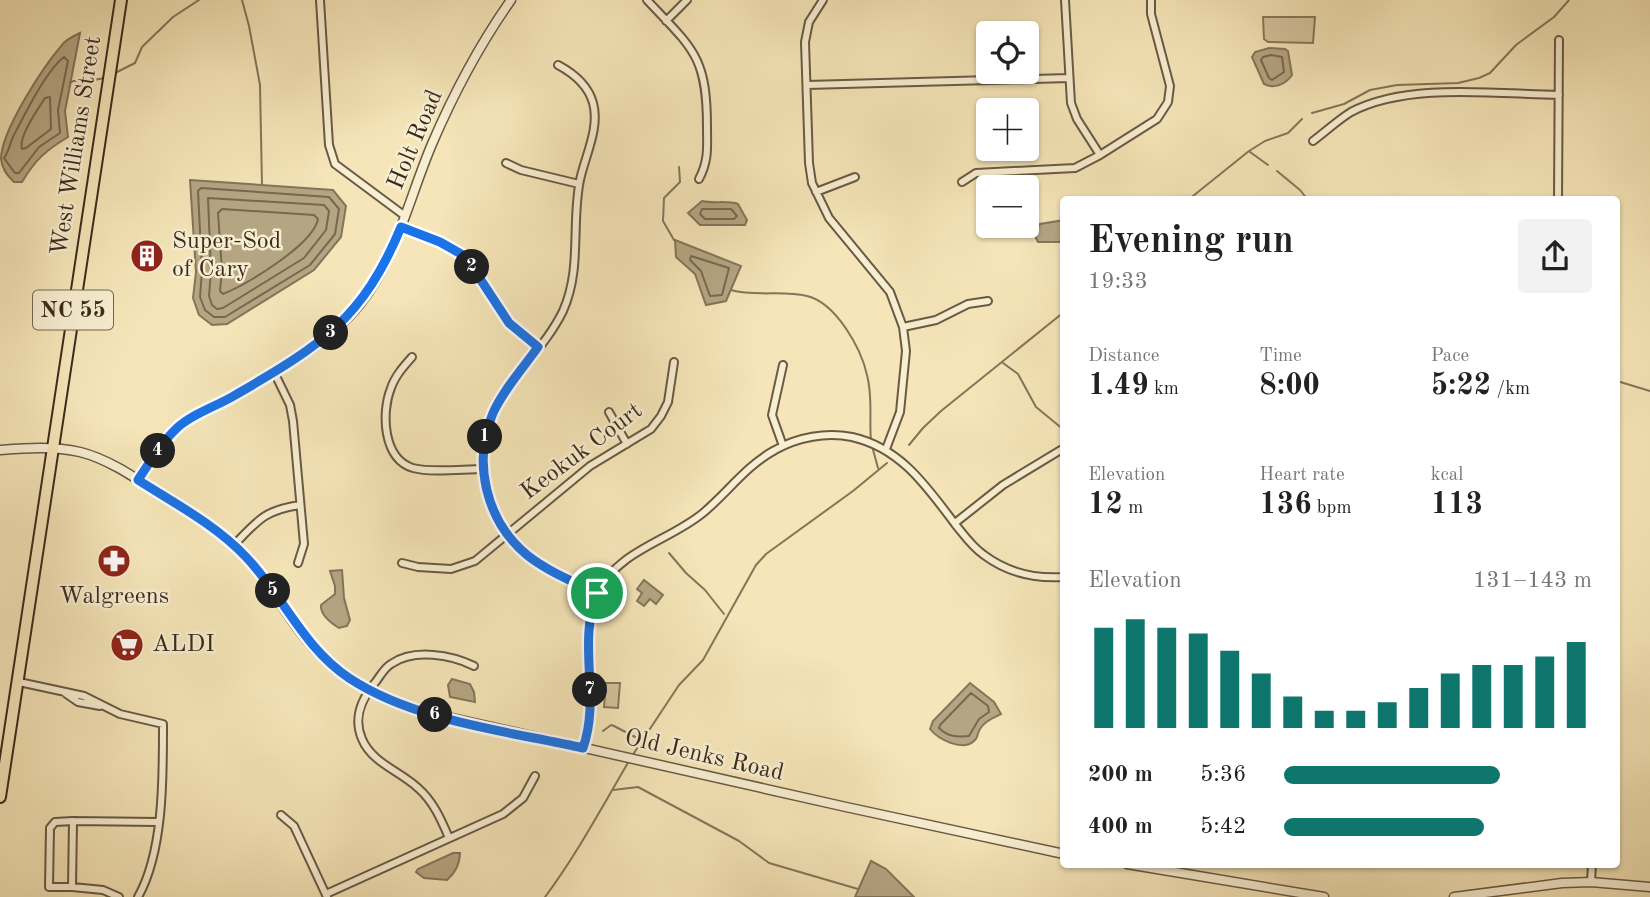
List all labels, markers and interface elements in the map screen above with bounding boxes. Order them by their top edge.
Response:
map controls [976,21,1039,238]
button: locate [976,21,1039,84]
street label: West Williams Street [48,34,106,258]
street label: Holt Road [384,87,448,193]
button: + [976,98,1039,161]
button: − [976,175,1039,238]
button: share [1518,219,1592,293]
text: Evening run [1088,223,1294,261]
place label: Super-Sod of Cary [172,230,281,282]
building icon: Super-Sod of Cary [128,237,166,275]
pin: 2 [454,250,490,284]
text: 2 [466,257,477,276]
text: 19:33 [1088,270,1148,293]
road number: NC 55 [33,290,113,330]
pin: 3 [314,316,348,350]
text: 3 [325,323,336,342]
text: Distance [1088,347,1160,366]
text: Time [1259,347,1302,366]
text: Pace [1431,347,1469,366]
text: 1.49 [1088,371,1149,401]
text: 8:00 [1259,371,1320,401]
text: 5:22 [1431,371,1491,401]
text: km [1149,380,1179,399]
text: /km [1491,380,1530,399]
street label: Keokuk Court [517,399,647,505]
pin: 1 [468,420,503,454]
text: 1 [479,427,490,446]
pin: 4 [140,434,176,468]
text: 4 [152,441,163,460]
text: Elevation [1088,466,1165,485]
text: Heart rate [1259,466,1345,485]
text: kcal [1431,466,1463,485]
text: 12 [1088,490,1123,520]
text: 136 [1259,490,1312,520]
text: 113 [1431,490,1483,520]
text: m [1123,499,1143,518]
text: bpm [1312,499,1352,518]
pharmacy icon: Walgreens [95,542,133,580]
pin [567,563,627,623]
text: Elevation [1088,569,1182,592]
text: 131–143 m [1473,569,1592,592]
pin: 5 [256,574,290,608]
icon: arrive [578,574,616,612]
text: 5 [267,581,278,600]
place label: Walgreens [59,585,169,609]
supermarket icon: ALDI [108,626,146,664]
place label: ALDI [152,633,215,657]
pin: 7 [572,672,608,708]
text: 7 [584,680,595,699]
pin: 6 [418,698,452,732]
text: 6 [429,705,440,724]
street label: Old Jenks Road [622,726,786,786]
text: 200 m [1088,763,1153,786]
text: 5:36 [1200,763,1246,786]
text: 400 m [1088,815,1153,838]
text: 5:42 [1200,815,1246,838]

